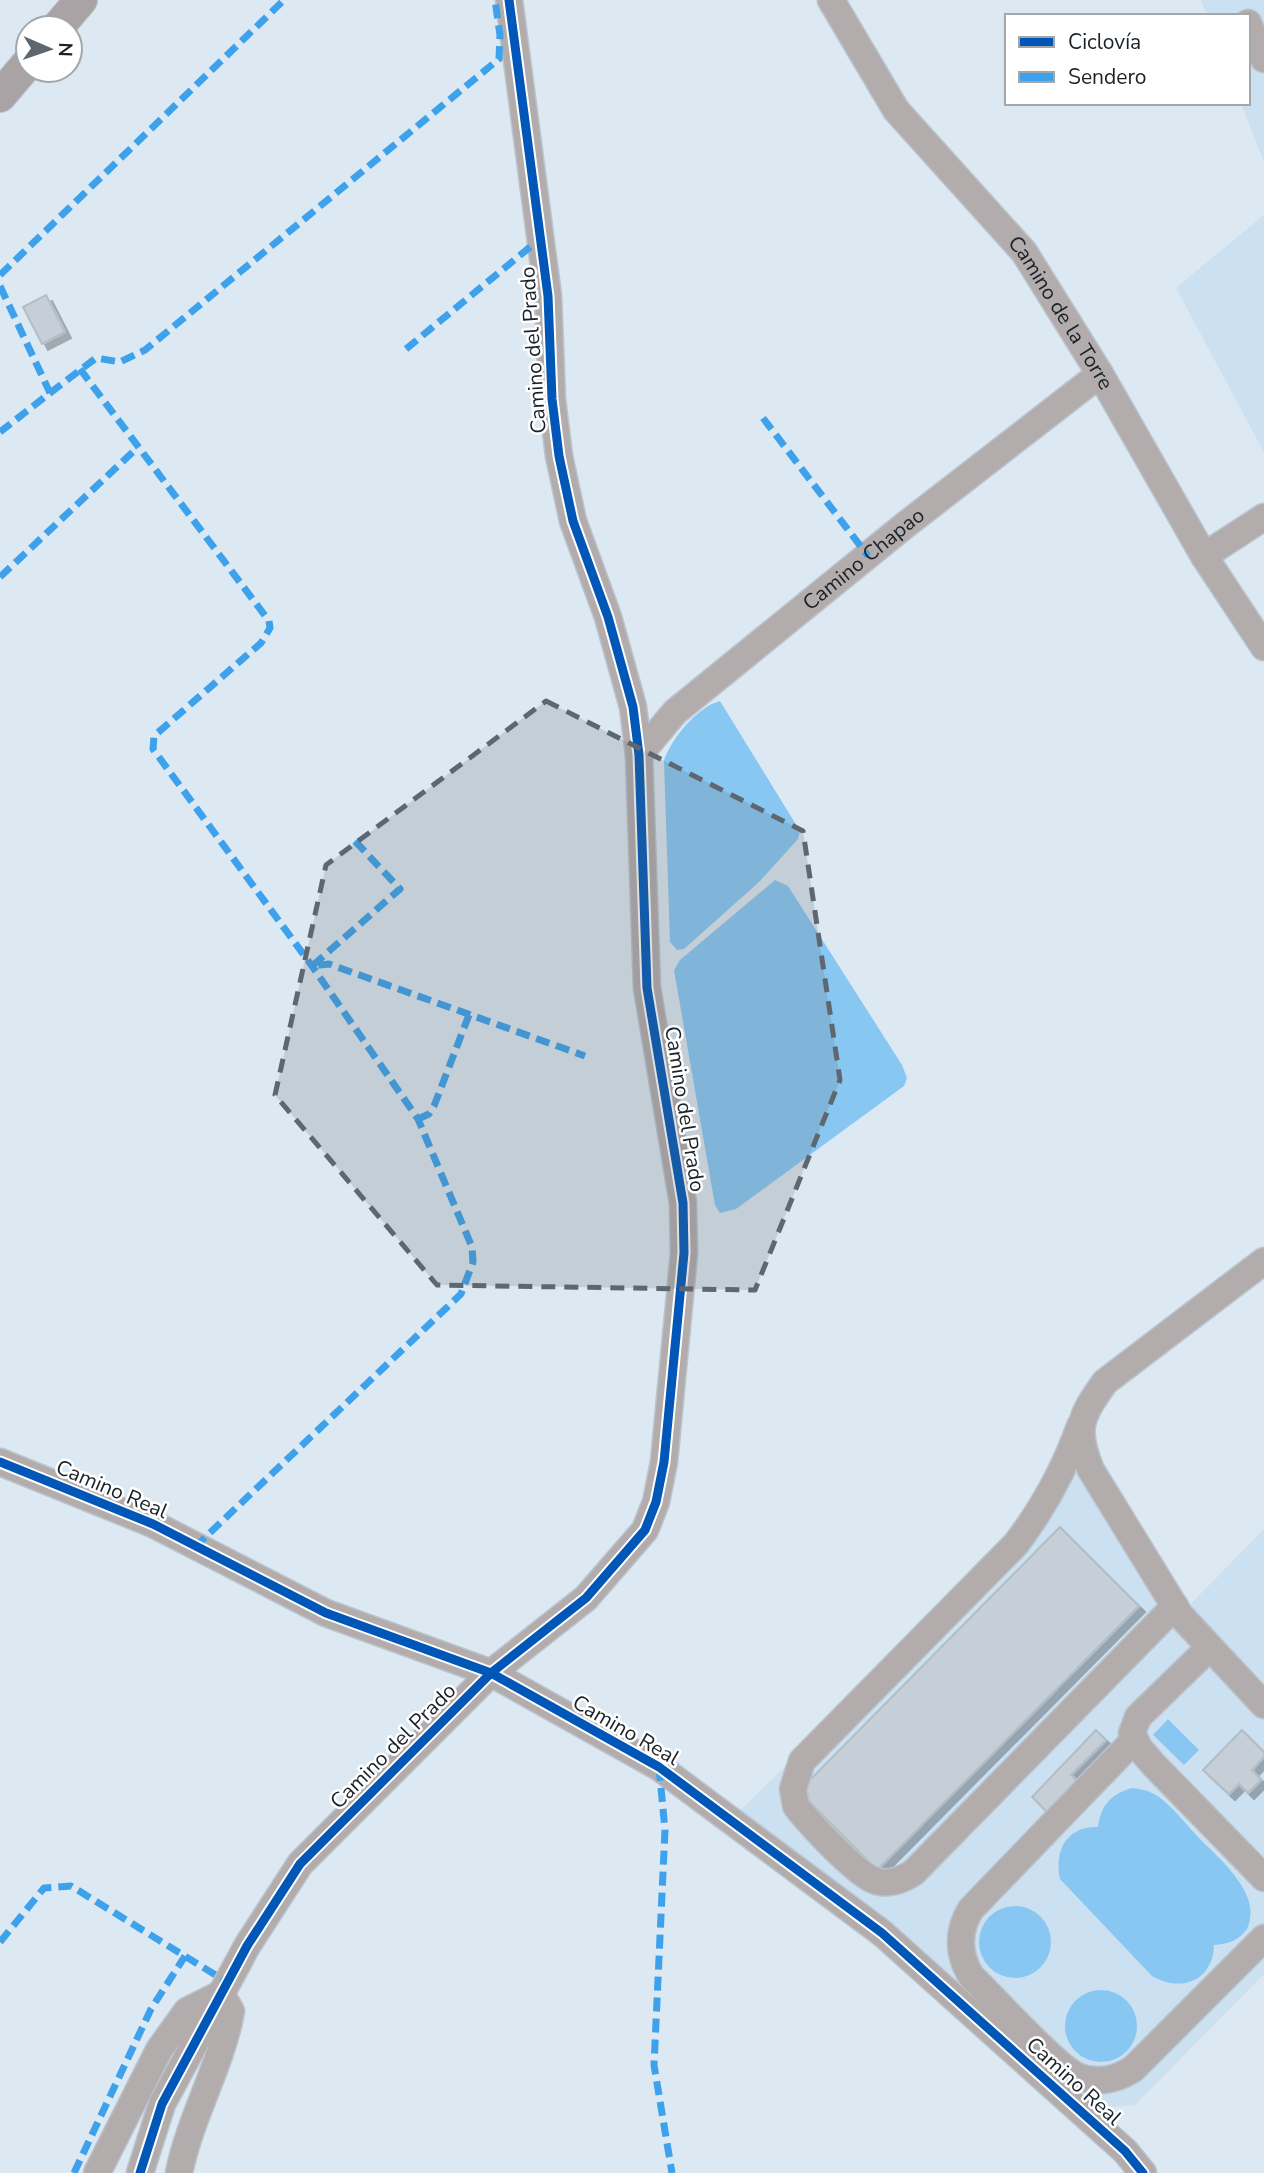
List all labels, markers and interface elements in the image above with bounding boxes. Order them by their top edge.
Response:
north arrow [14,14,84,84]
legend [1005,14,1250,105]
text: Ciclovía [1068,28,1141,56]
text: N [52,42,78,57]
text: Sendero [1068,63,1147,91]
street label: Camino de la Torre [1002,230,1120,395]
street label: Camino del Prado [513,266,553,434]
street label: Camino Chapao [797,501,930,617]
street label: Camino del Prado [658,1024,712,1194]
street label: Camino Real [52,1453,173,1525]
street label: Camino del Prado [324,1677,462,1815]
street label: Camino Real [567,1688,685,1772]
street label: Camino Real [1020,2031,1128,2132]

